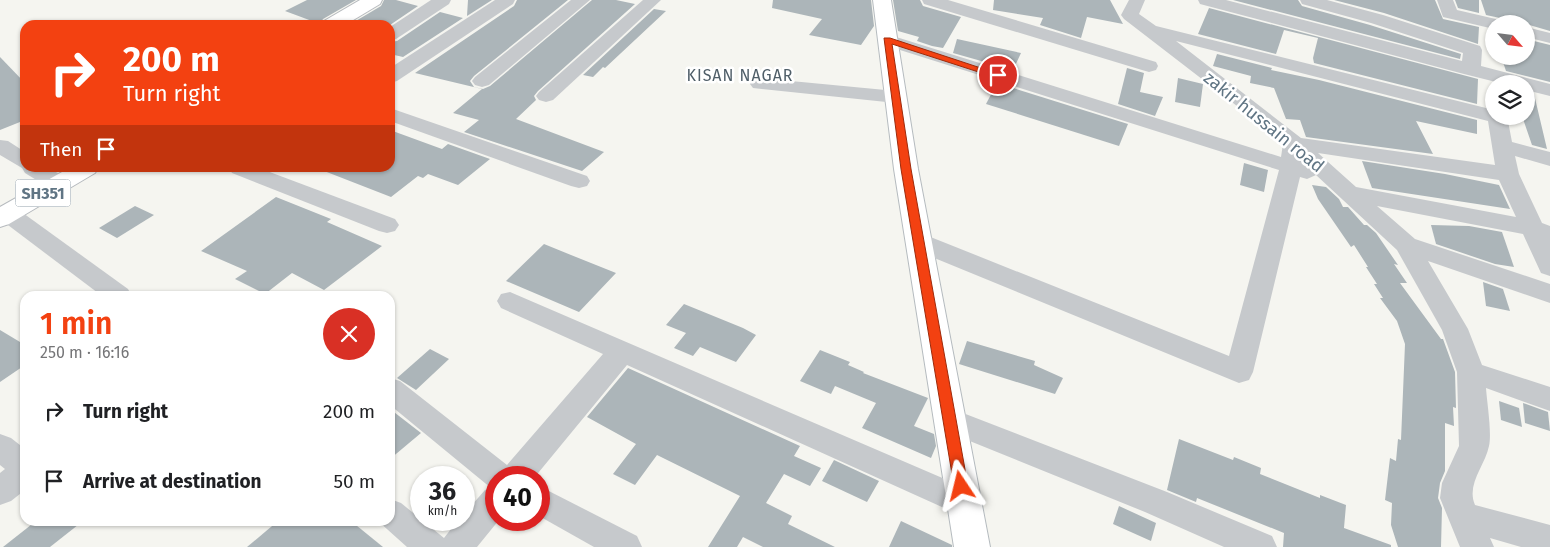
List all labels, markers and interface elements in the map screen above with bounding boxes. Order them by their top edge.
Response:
north arrow [1485,15,1535,65]
map controls [1485,15,1535,125]
text: 200 m [123,38,220,80]
icon: right [40,40,105,105]
pin [977,54,1019,96]
icon: arrive [984,61,1012,89]
district label: KISAN NAGAR [686,66,794,85]
street label: zakir hussain road [1199,67,1329,177]
button: layers [1485,75,1535,125]
text: Turn right [123,80,220,107]
icon: arrive [92,135,120,163]
text: Then [40,138,82,161]
road number: SH351 [15,180,70,207]
text: 1 min [40,306,112,342]
button: close [323,308,375,360]
text: 250 m · 16:16 [40,343,129,362]
icon: right [40,397,68,425]
text: Turn right [83,400,168,423]
text: 200 m [323,400,375,423]
position arrow [934,459,986,511]
speed limit sign: 40 [485,466,550,531]
icon: arrive [40,467,68,495]
text: Arrive at destination [83,470,262,493]
text: 50 m [334,470,375,493]
text: 36 [429,477,456,507]
text: km/h [428,504,457,518]

